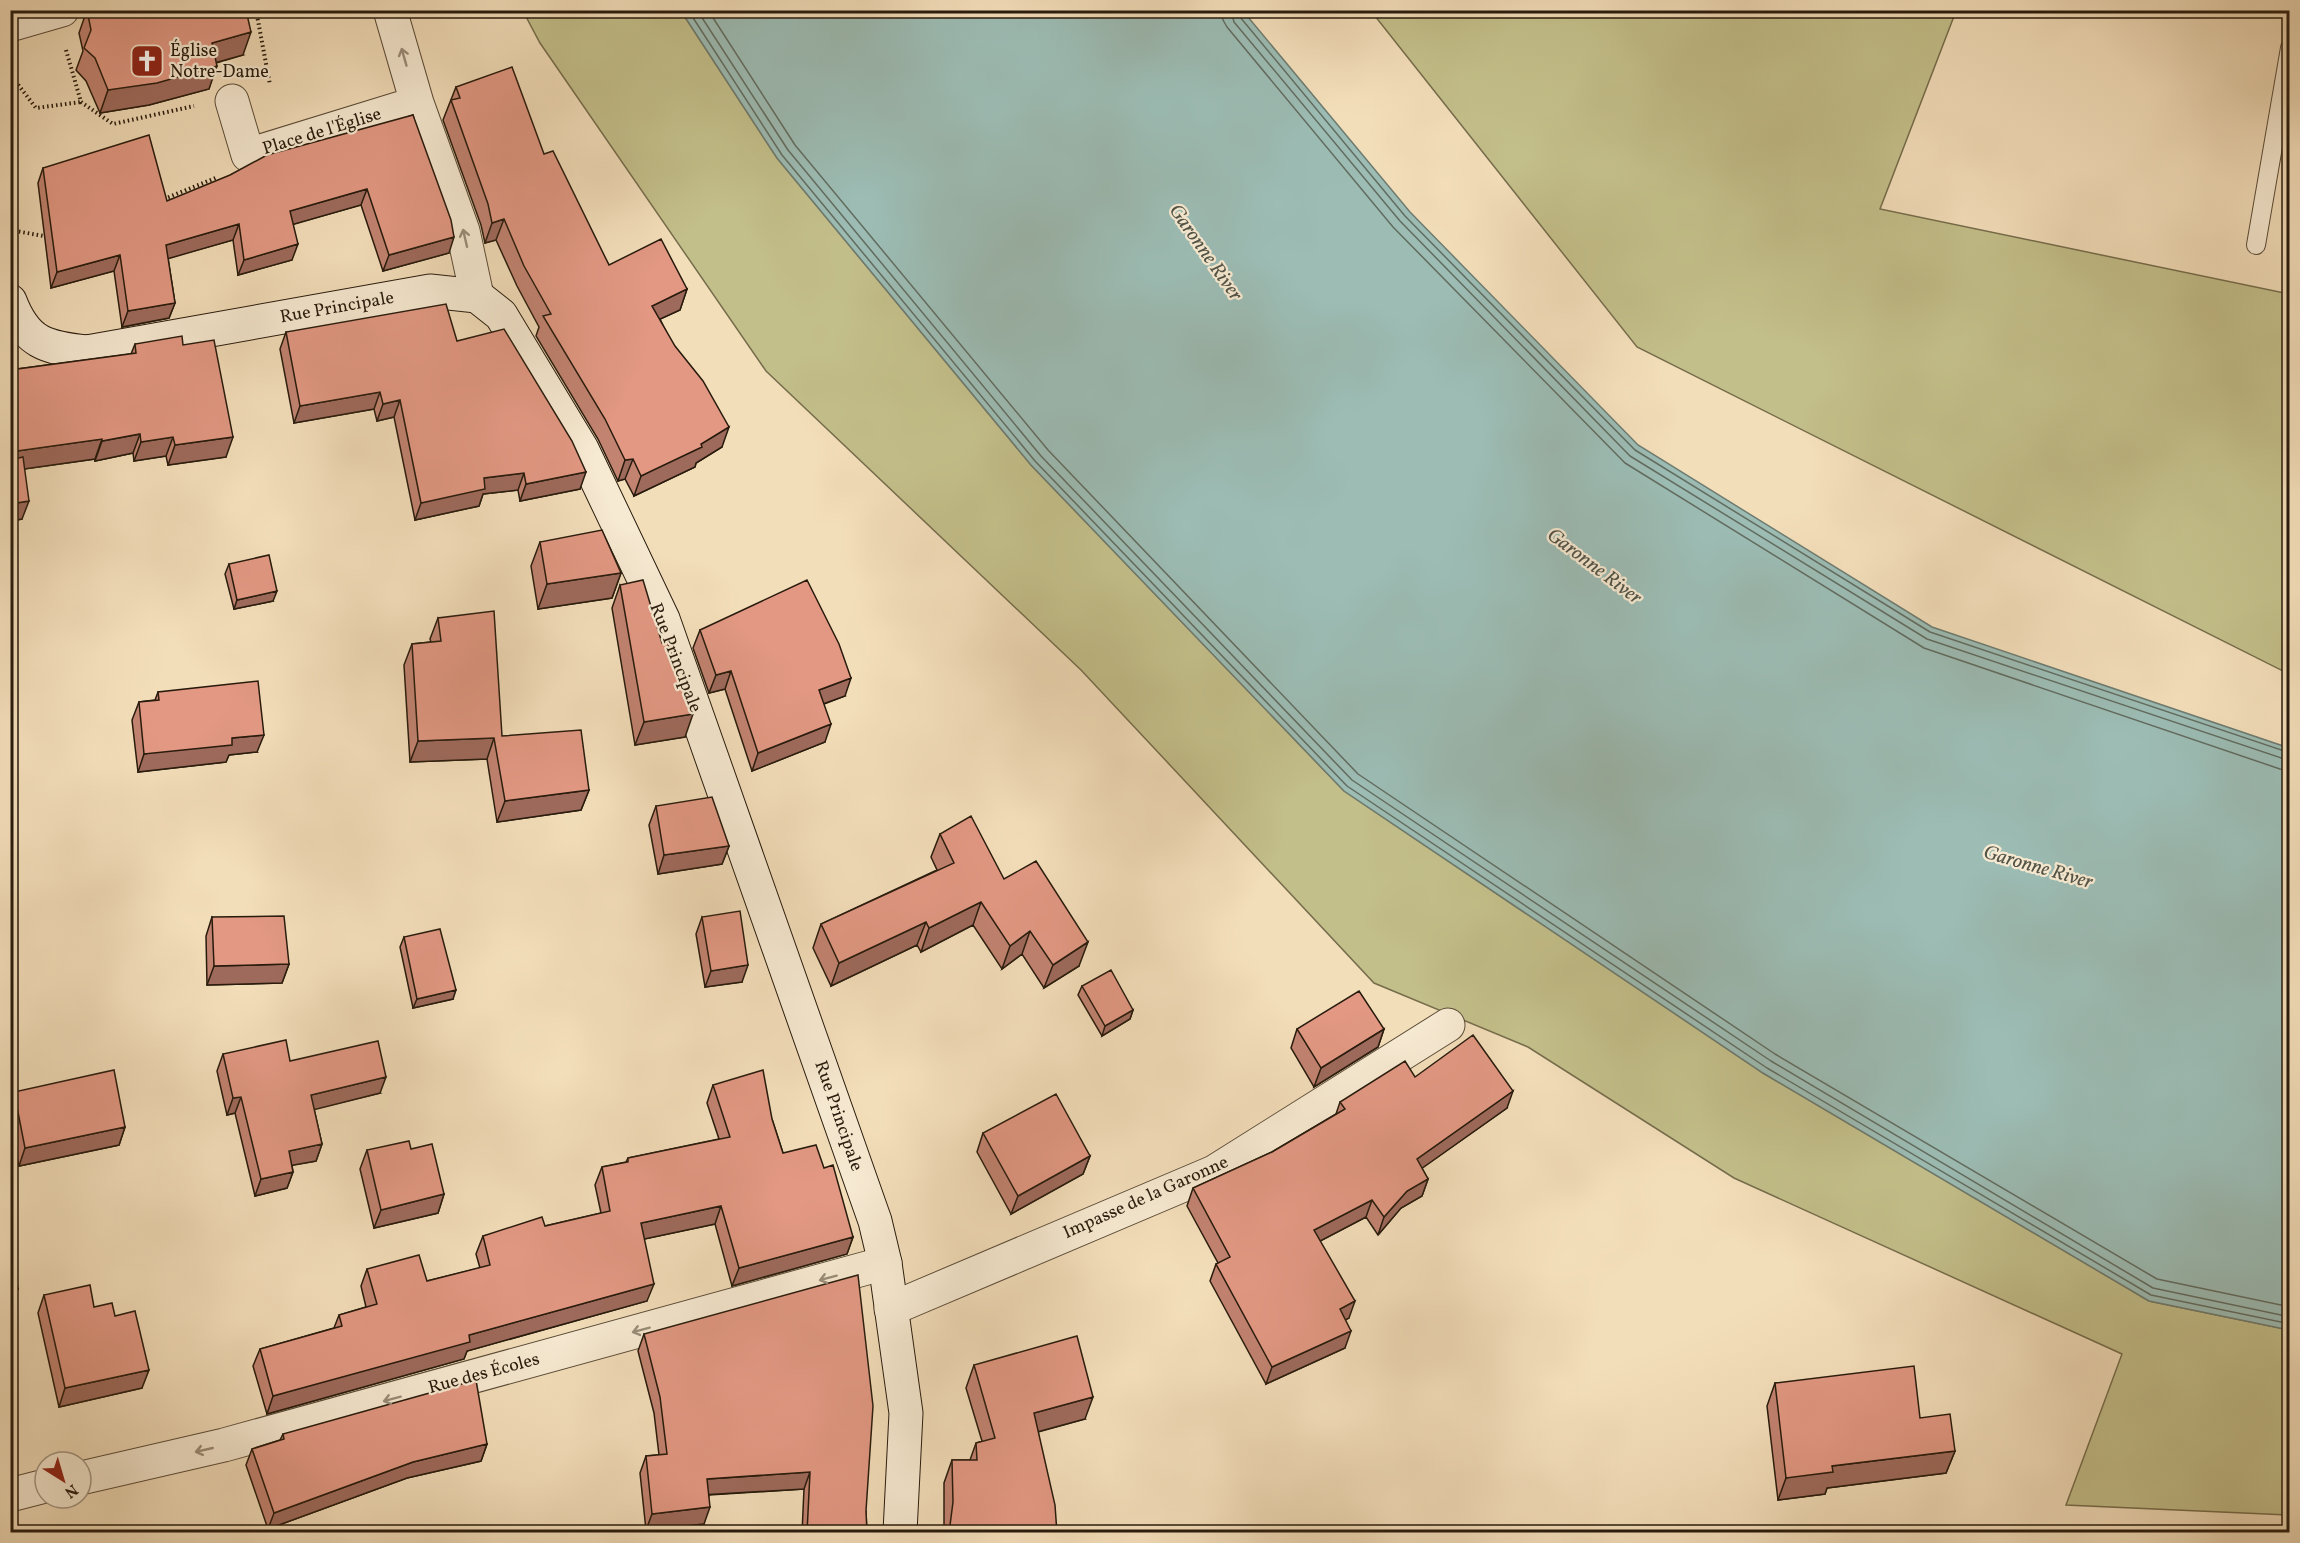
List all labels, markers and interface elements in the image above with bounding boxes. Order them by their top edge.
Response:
place label: Église Notre-Dame [170,39,269,85]
church icon: Église Notre-Dame [129,43,165,79]
one-way arrow [397,48,409,67]
street label: Place de l'Église [259,102,385,162]
water label: Garonne River [1161,199,1249,307]
one-way arrow [458,229,470,248]
street label: Rue Principale [278,286,396,330]
water label: Garonne River [1541,522,1648,612]
street label: Rue Principale [643,600,707,716]
water label: Garonne River [1980,839,2096,897]
street label: Rue Principale [807,1057,869,1175]
street label: Impasse de la Garonne [1059,1150,1233,1246]
one-way arrow [819,1273,838,1284]
one-way arrow [631,1325,650,1336]
street label: Rue des Écoles [425,1347,543,1401]
one-way arrow [383,1394,402,1405]
one-way arrow [195,1445,214,1456]
north arrow [33,1450,93,1510]
text: N [59,1478,82,1503]

